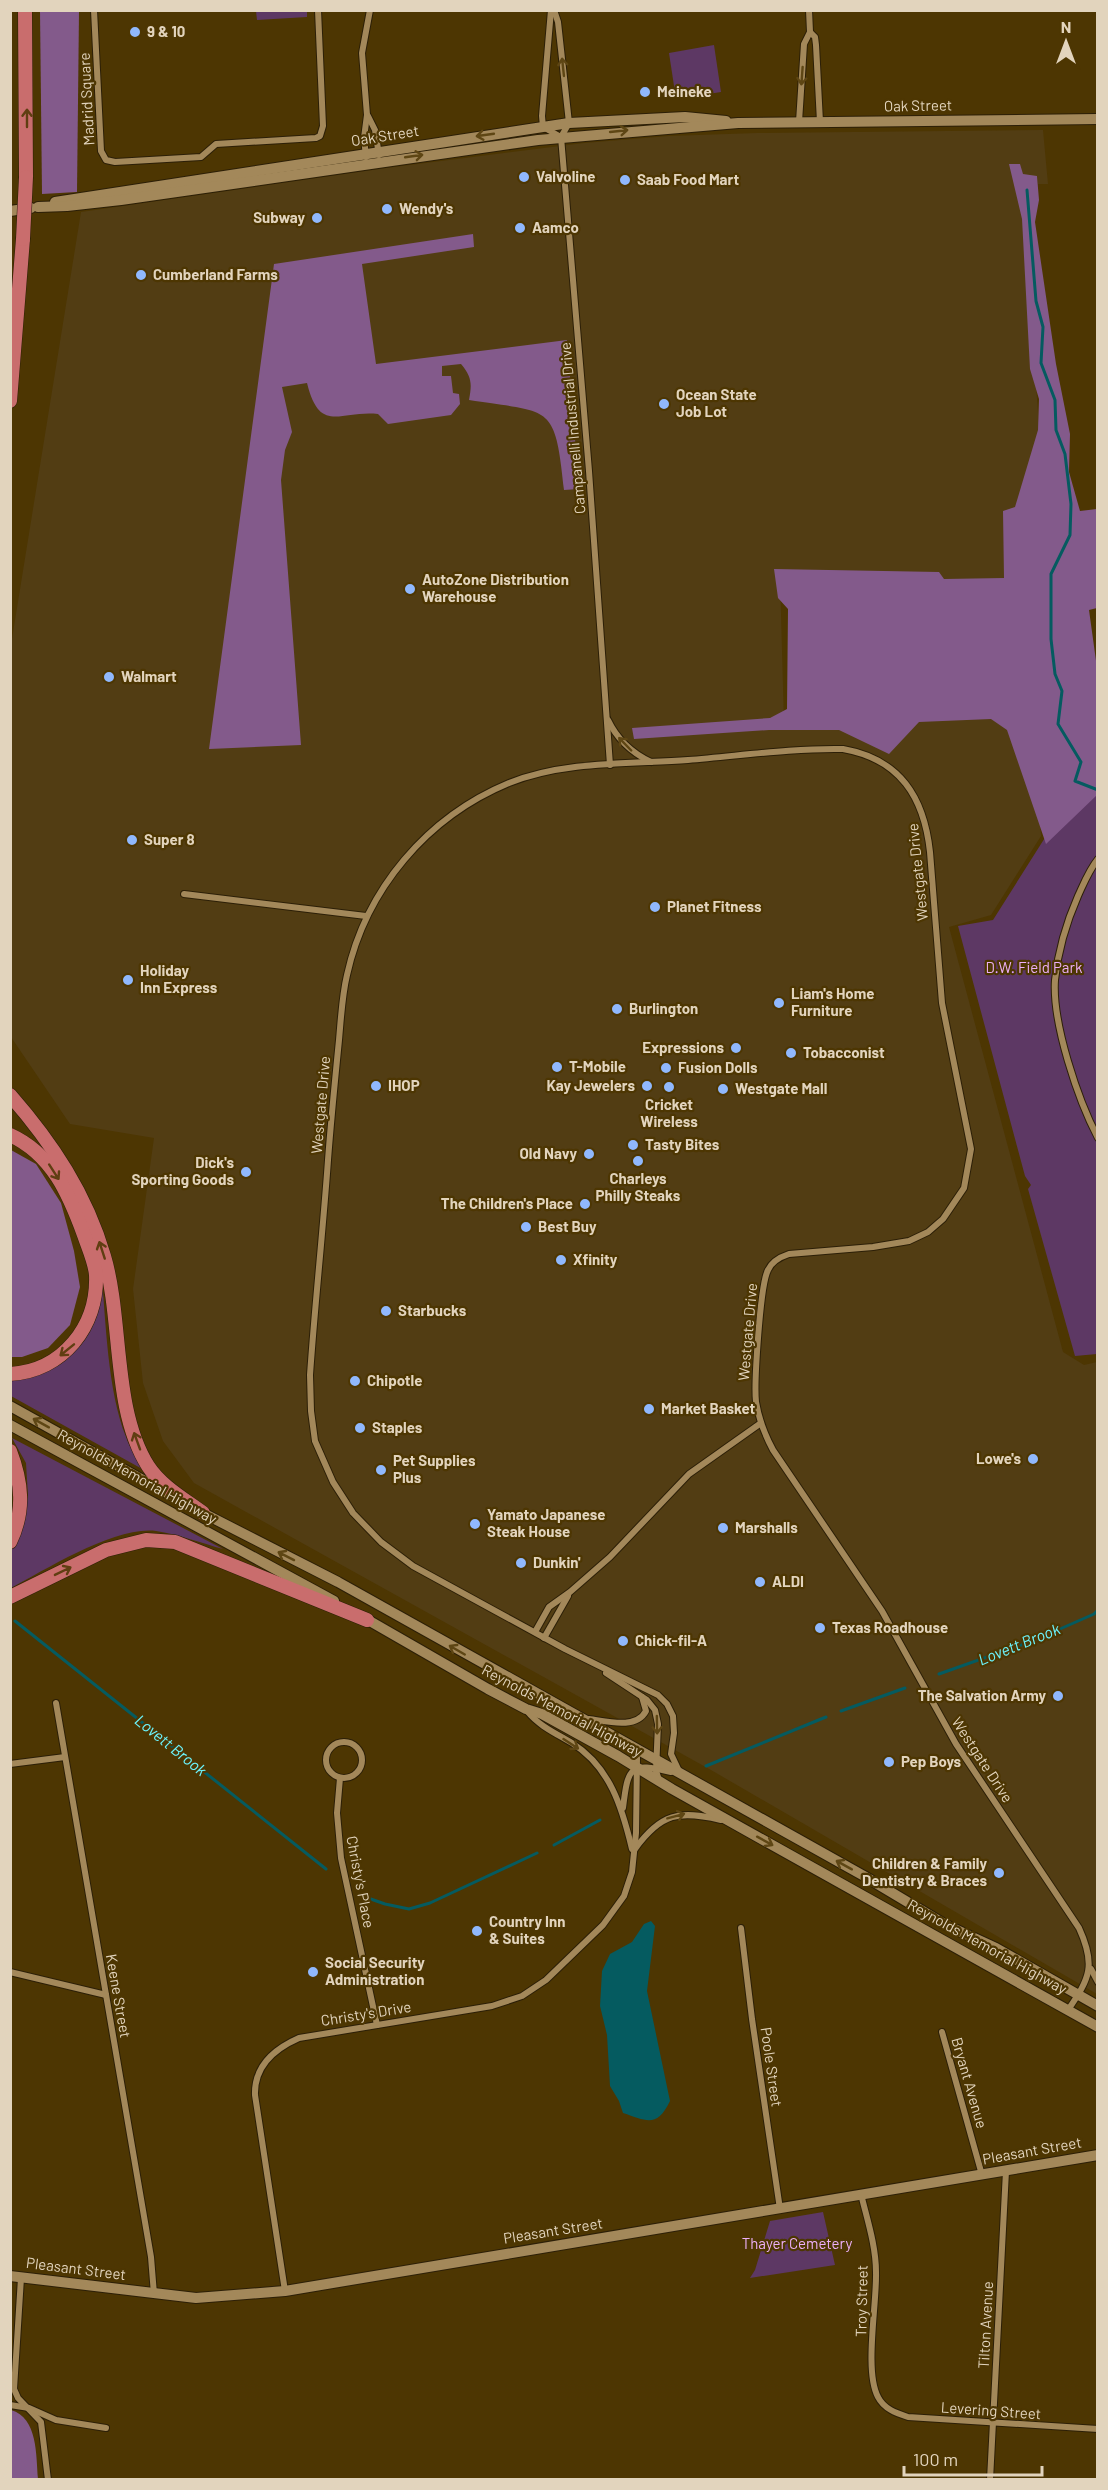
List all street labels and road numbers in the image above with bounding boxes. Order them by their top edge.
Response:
street label: Madrid Square [75,52,97,146]
street label: Oak Street [884,95,952,115]
street label: Oak Street [350,121,420,149]
street label: Campanelli Industrial Drive [556,341,588,515]
street label: Westgate Drive [903,822,931,922]
street label: Westgate Drive [307,1055,333,1155]
street label: Westgate Drive [734,1282,760,1382]
street label: Reynolds Memorial Highway [55,1425,220,1527]
street label: Reynolds Memorial Highway [479,1660,646,1760]
street label: Westgate Drive [949,1713,1017,1806]
street label: Christy's Place [343,1834,379,1929]
street label: Reynolds Memorial Highway [905,1895,1070,1997]
street label: Keene Street [103,1952,135,2039]
street label: Christy's Drive [319,1997,412,2029]
street label: Poole Street [757,2026,786,2108]
street label: Bryant Avenue [948,2035,992,2130]
street label: Pleasant Street [981,2132,1083,2168]
street label: Pleasant Street [502,2213,604,2247]
street label: Pleasant Street [25,2253,127,2283]
street label: Troy Street [851,2265,871,2337]
street label: Tilton Avenue [974,2281,996,2369]
street label: Levering Street [940,2398,1042,2422]

